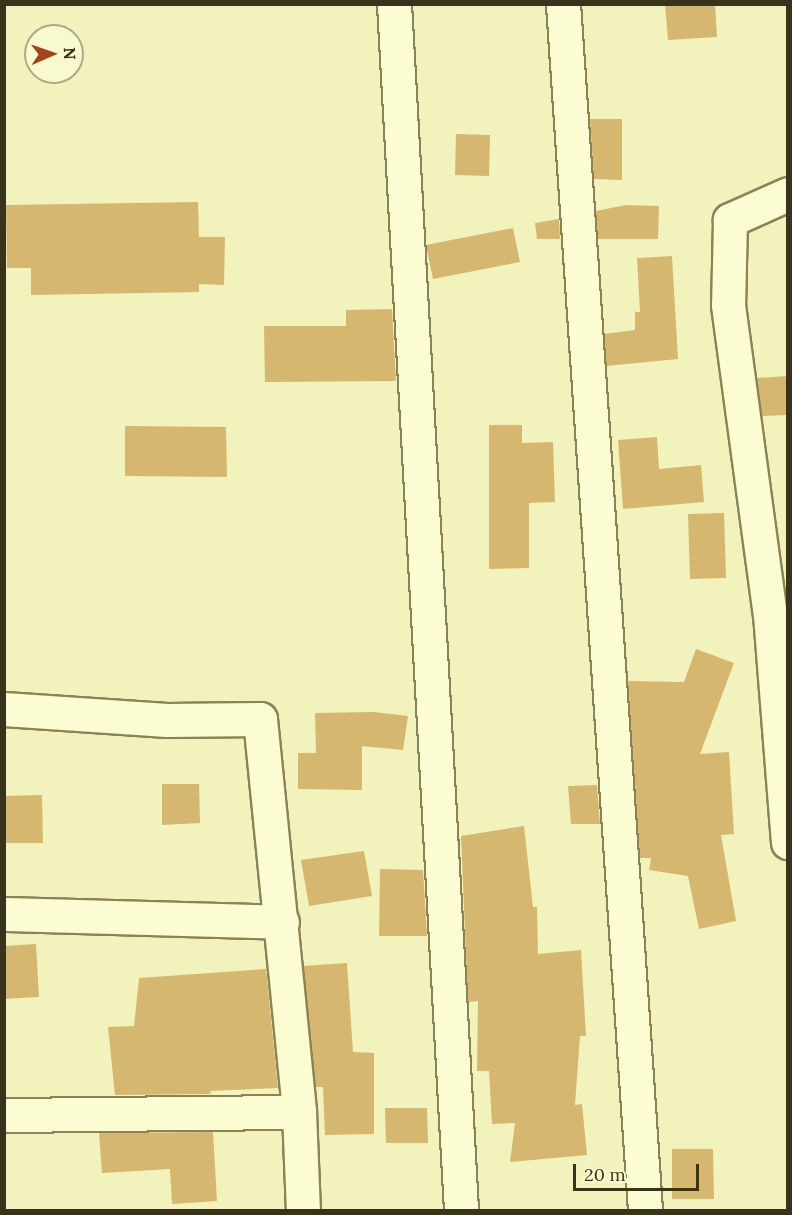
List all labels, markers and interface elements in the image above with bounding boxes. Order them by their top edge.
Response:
north arrow [24,24,84,84]
text: N [60,47,80,60]
scale bar [576,1152,702,1190]
text: 20 m [584,1163,626,1186]

